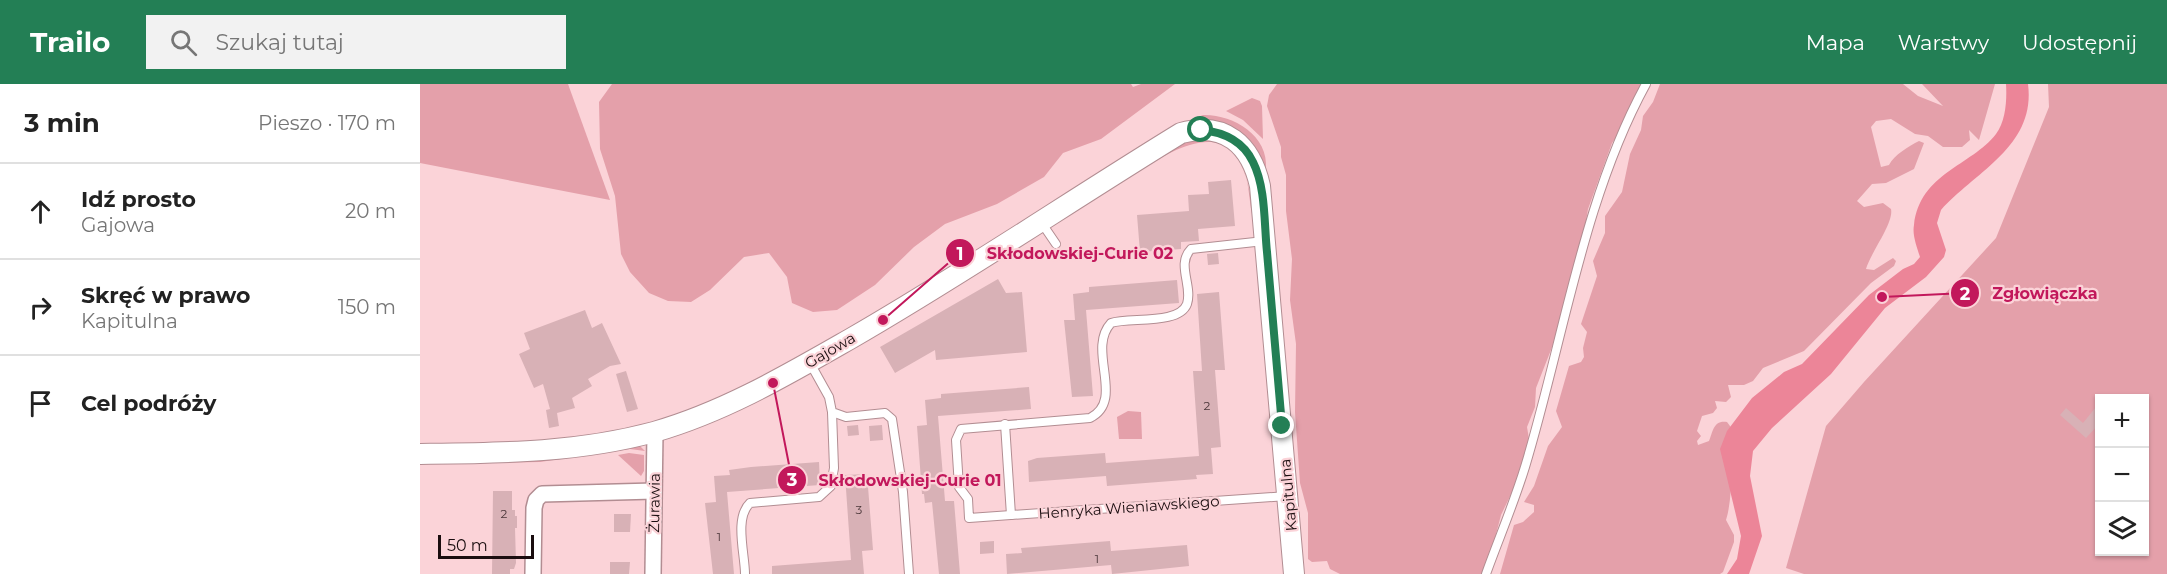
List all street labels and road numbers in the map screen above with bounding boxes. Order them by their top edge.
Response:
street label: Gajowa [801,328,859,372]
street label: Kapitulna [1275,458,1301,532]
street label: Żurawia [644,473,664,533]
street label: Henryka Wieniawskiego [1038,491,1220,523]

